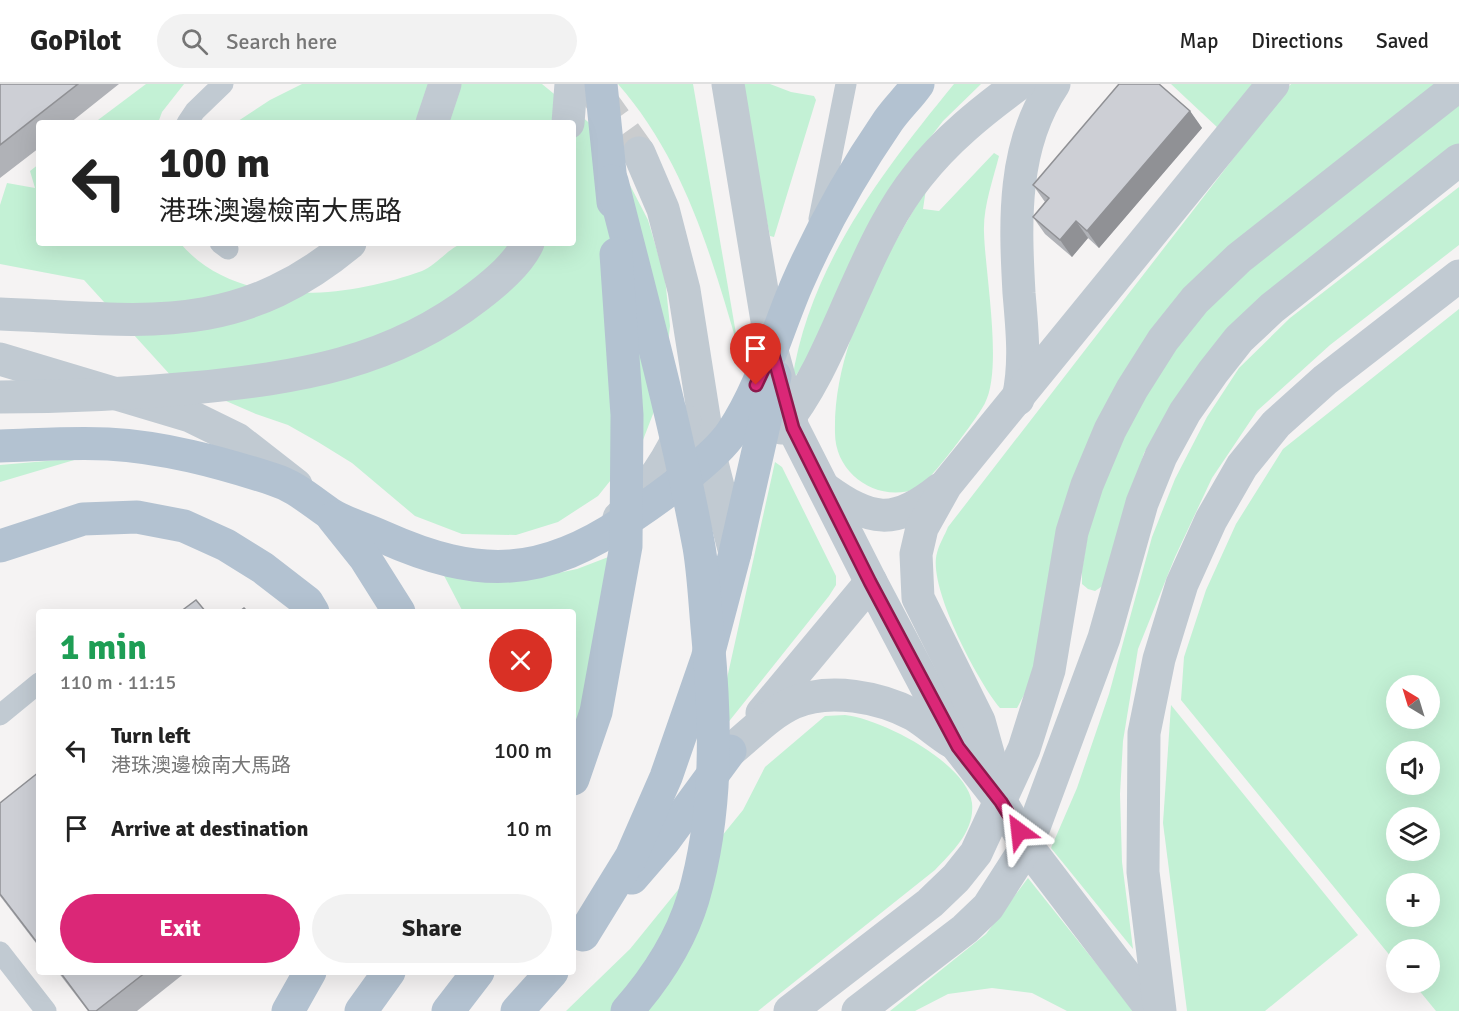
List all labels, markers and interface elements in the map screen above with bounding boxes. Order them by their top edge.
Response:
search box [157,14,577,68]
text: GoPilot [30,24,121,58]
icon: search [178,25,211,58]
text: Search here [226,28,337,55]
text: Map [1180,28,1218,54]
text: Directions [1251,28,1343,54]
text: Saved [1376,28,1429,54]
text: 100 m [159,138,270,189]
icon: left [60,144,138,222]
text: 港珠澳邊檢南大馬路 [159,195,402,228]
pin [730,323,781,385]
icon: arrive [739,332,772,365]
text: 1 min [60,625,147,670]
button: close [489,629,552,692]
text: 110 m · 11:15 [60,670,176,695]
north arrow [1386,675,1440,729]
map controls [1386,675,1440,993]
text: Turn left [111,722,191,749]
icon: left [60,734,93,767]
text: 100 m [494,737,552,764]
button: sound [1386,741,1440,795]
text: 港珠澳邊檢南大馬路 [111,753,291,778]
position arrow [987,799,1051,863]
button: layers [1386,807,1440,861]
icon: arrive [60,812,93,845]
text: Arrive at destination [111,815,308,842]
text: 10 m [506,815,552,842]
button: + [1386,873,1440,927]
button: Exit [60,894,300,963]
button: Share [312,894,552,963]
button: − [1386,939,1440,993]

